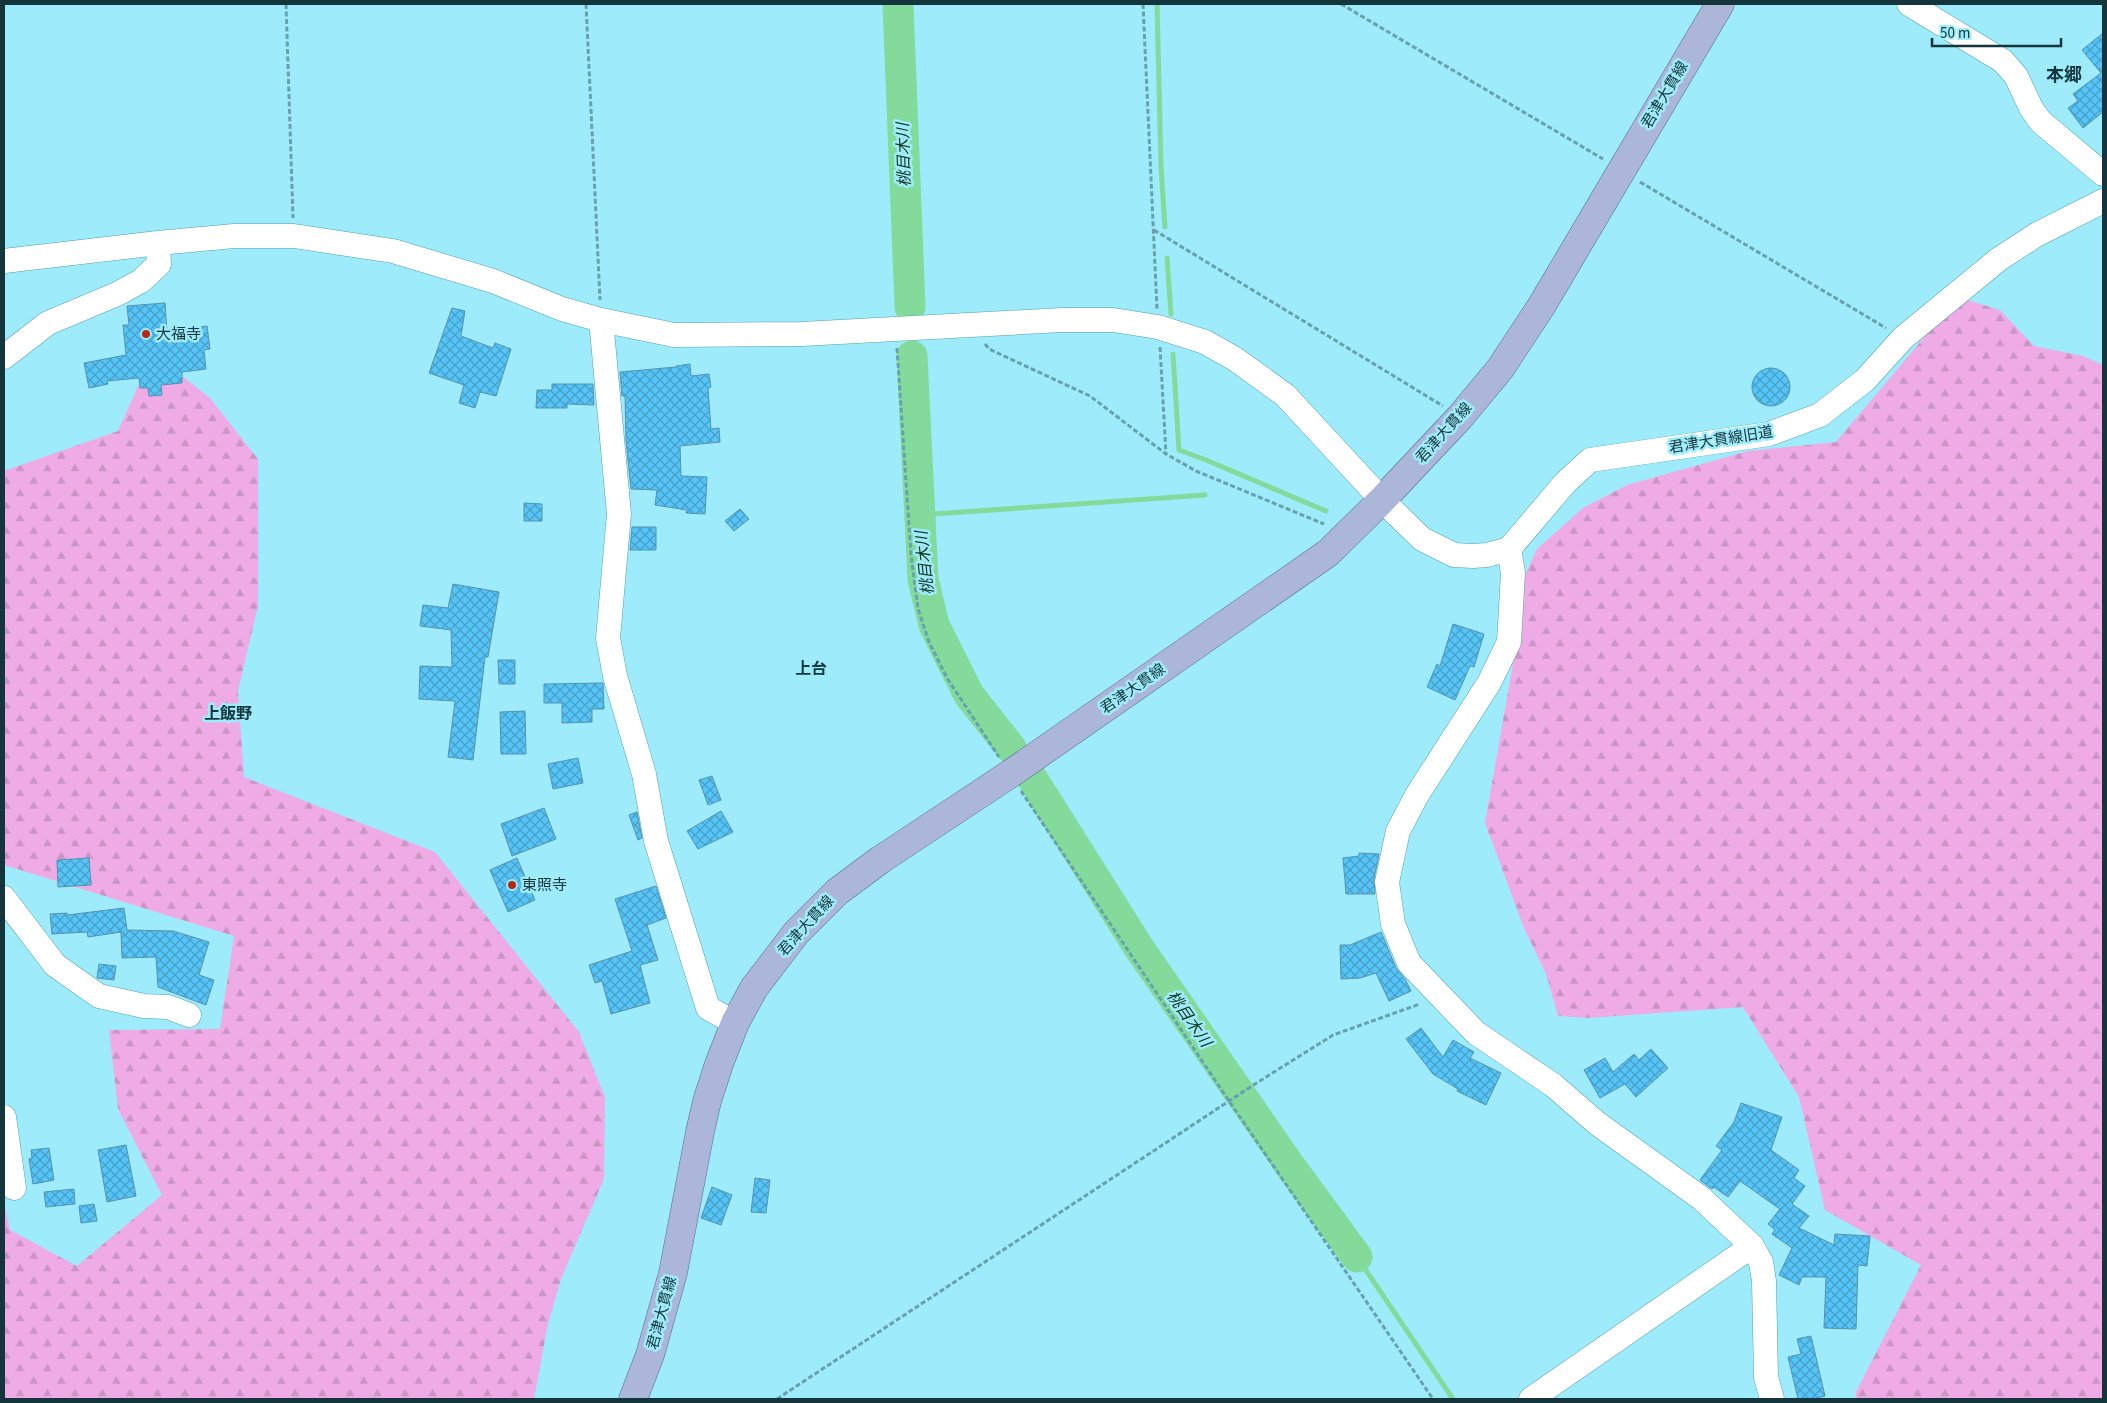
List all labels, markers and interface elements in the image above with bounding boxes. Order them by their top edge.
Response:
scale bar [1932,15,2061,47]
text: 50 m [1940,23,1970,44]
street label: 君津大貫線 [1637,57,1693,133]
district label: 本郷 [2046,63,2082,88]
water label: 桃目木川 [892,121,916,187]
place label: 大福寺 [156,324,201,345]
marker: 大福寺 [140,328,152,340]
street label: 君津大貫線 [1411,398,1477,468]
street label: 君津大貫線旧道 [1667,421,1775,459]
water label: 桃目木川 [911,528,939,596]
district label: 上台 [795,658,827,680]
street label: 君津大貫線 [1096,659,1170,719]
district label: 上飯野 [204,703,252,725]
place label: 東照寺 [522,875,567,896]
marker: 東照寺 [506,879,518,891]
street label: 君津大貫線 [773,891,839,961]
water label: 桃目木川 [1162,986,1218,1053]
street label: 君津大貫線 [642,1274,682,1352]

